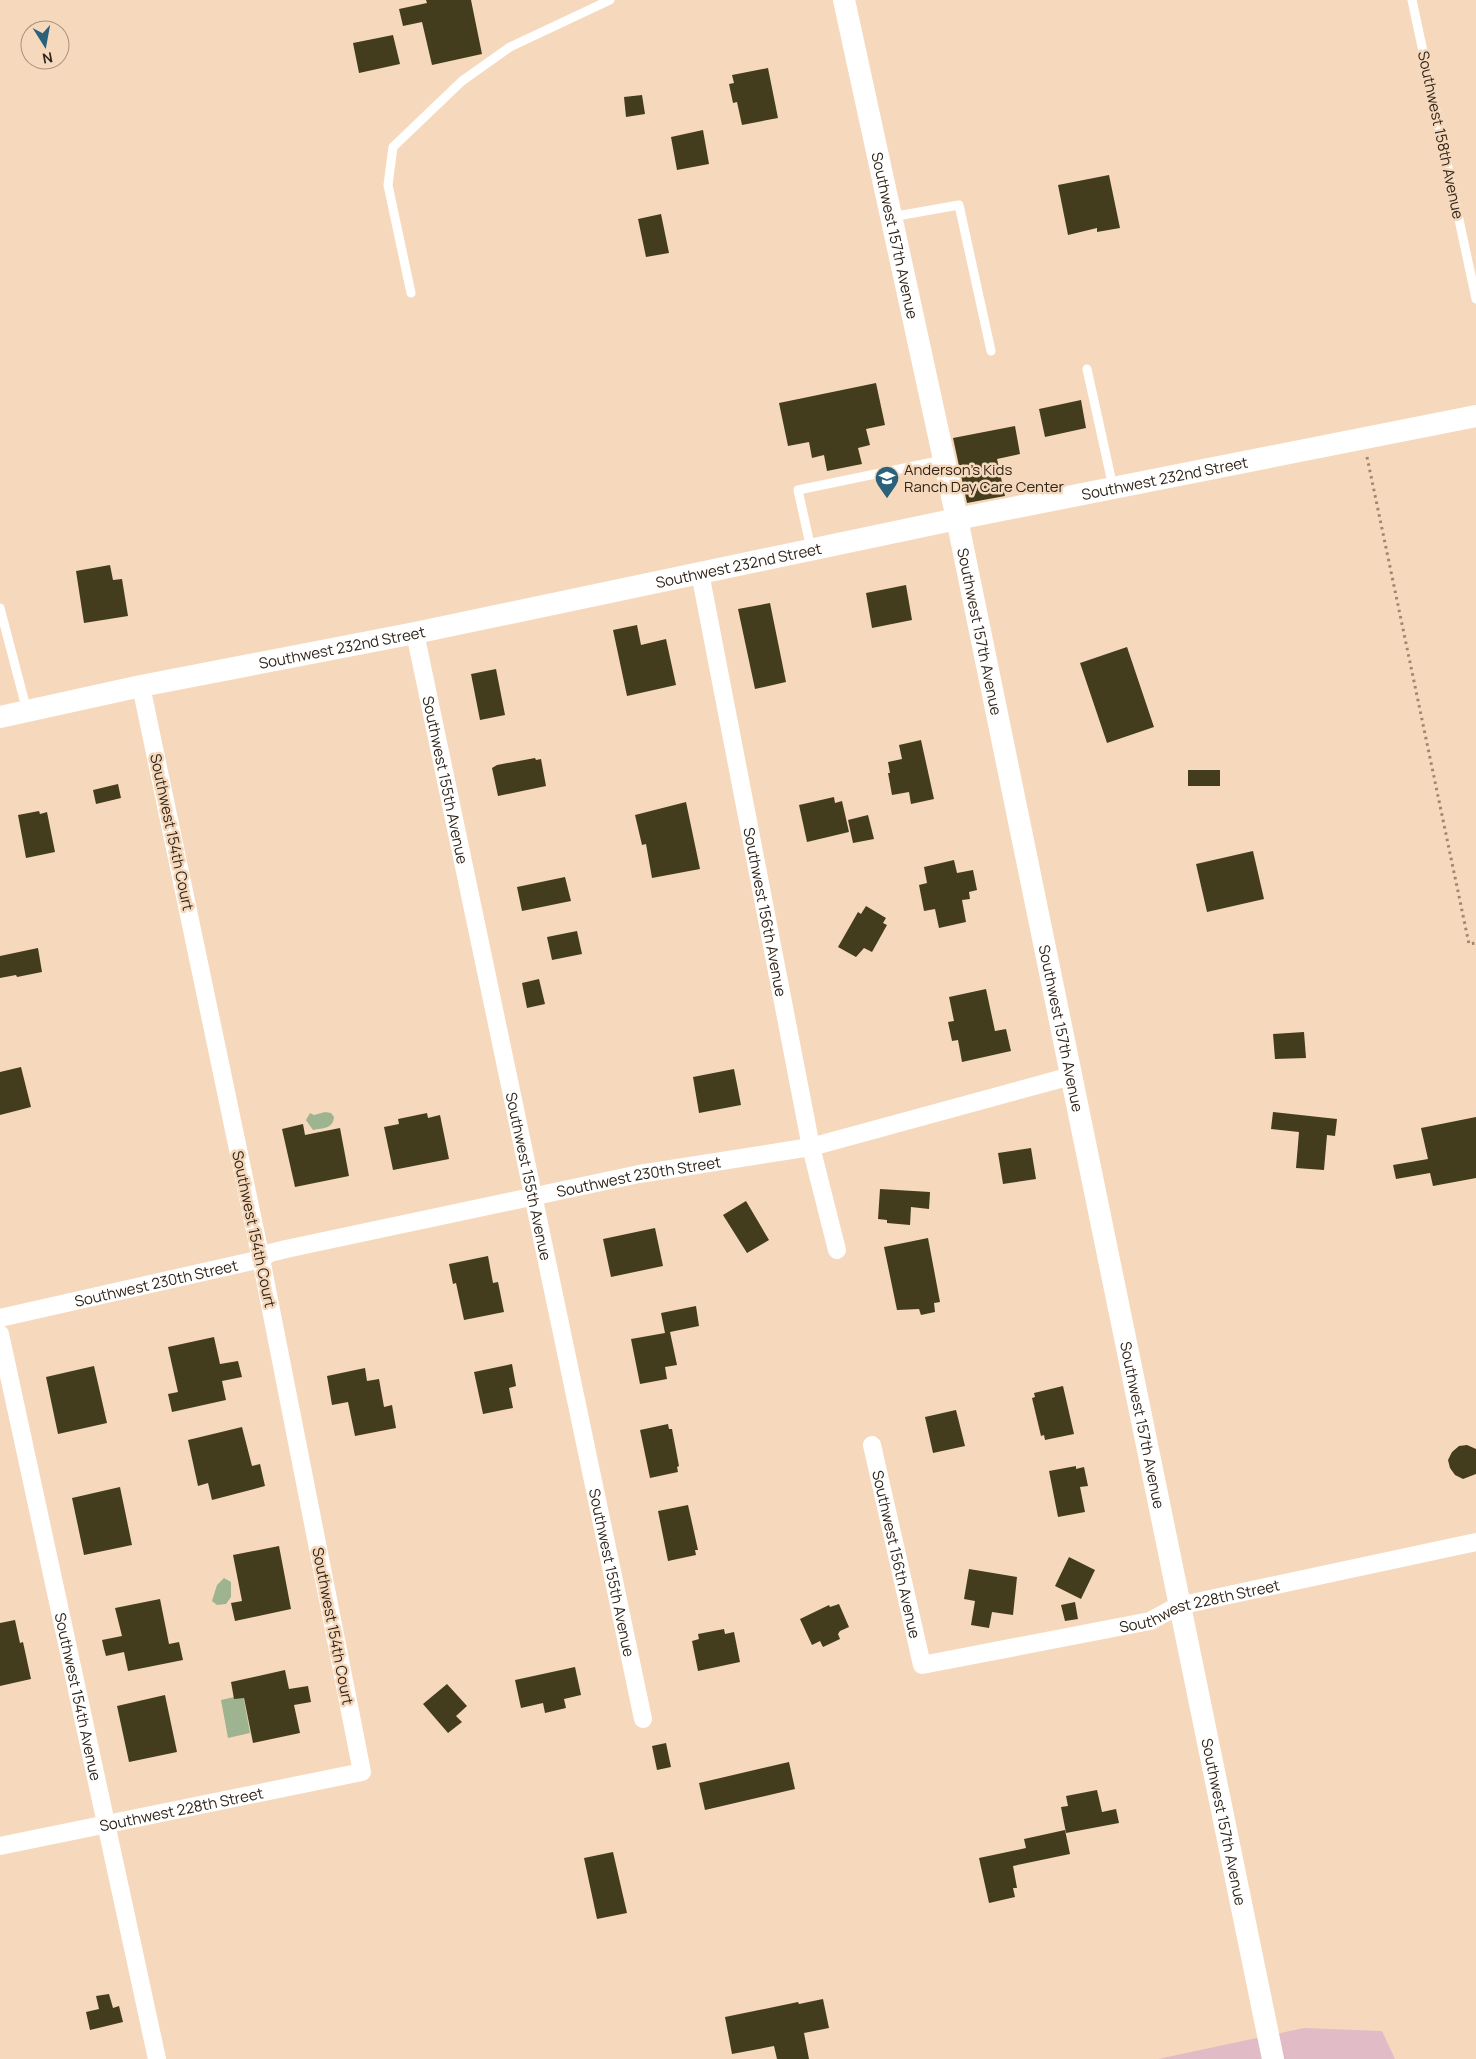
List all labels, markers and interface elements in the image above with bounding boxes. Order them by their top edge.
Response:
north arrow [20,20,70,70]
text: N [41,48,54,69]
street label: Southwest 158th Avenue [1413,49,1469,221]
street label: Southwest 157th Avenue [867,150,924,321]
street label: Southwest 232nd Street [1080,451,1250,505]
place label: Anderson's Kids Ranch Day Care Center [904,459,1064,497]
school or university icon: Anderson's Kids Ranch Day Care Center [874,465,900,499]
street label: Southwest 232nd Street [654,537,823,593]
street label: Southwest 157th Avenue [953,546,1008,717]
street label: Southwest 232nd Street [257,621,427,674]
street label: Southwest 155th Avenue [418,694,474,866]
street label: Southwest 154th Court [145,752,199,912]
street label: Southwest 156th Avenue [739,825,792,998]
street label: Southwest 157th Avenue [1034,943,1089,1114]
street label: Southwest 155th Avenue [501,1090,557,1262]
street label: Southwest 154th Court [227,1149,281,1309]
street label: Southwest 230th Street [554,1151,722,1202]
street label: Southwest 230th Street [72,1254,240,1311]
street label: Southwest 157th Avenue [1115,1339,1170,1511]
street label: Southwest 156th Avenue [868,1468,926,1641]
street label: Southwest 155th Avenue [584,1486,640,1659]
street label: Southwest 154th Court [307,1545,359,1707]
street label: Southwest 228th Street [1117,1574,1282,1637]
street label: Southwest 154th Avenue [50,1611,107,1783]
street label: Southwest 157th Avenue [1197,1736,1252,1907]
street label: Southwest 228th Street [97,1782,265,1836]

